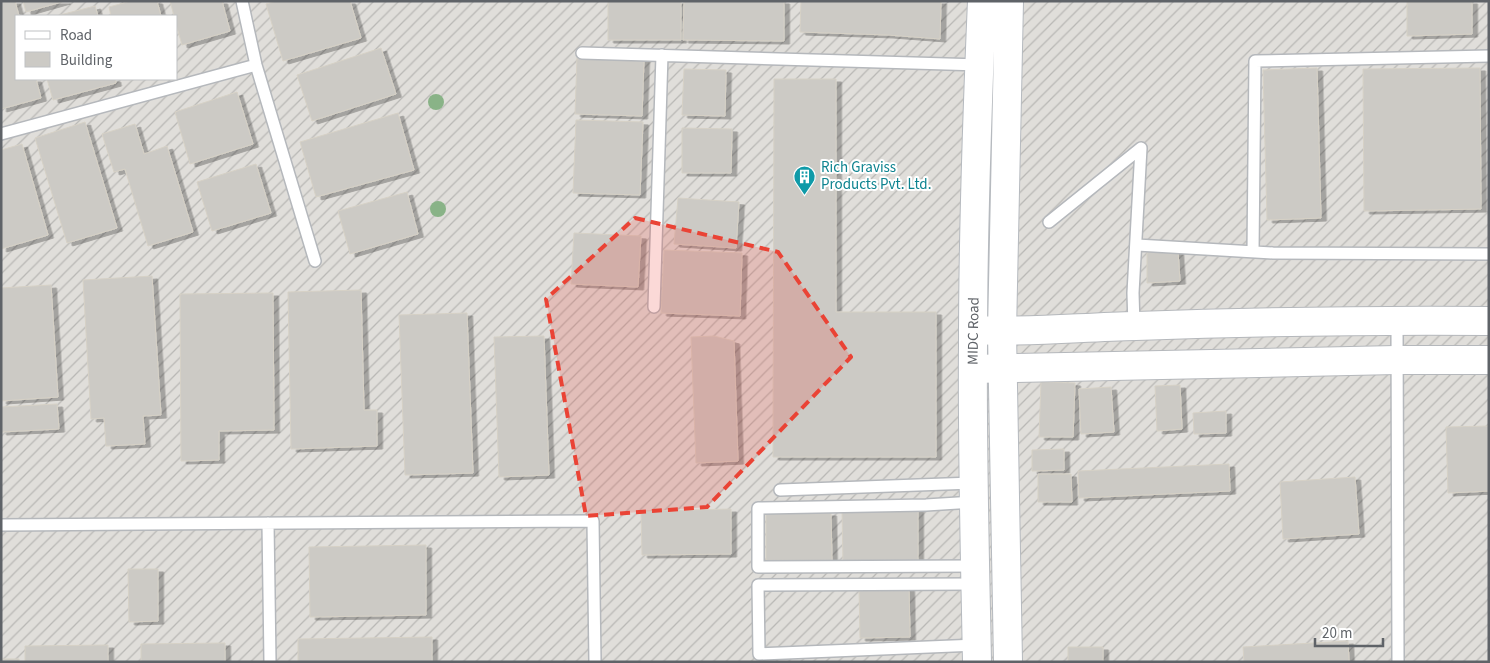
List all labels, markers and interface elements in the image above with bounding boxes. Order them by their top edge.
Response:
legend [15,15,178,80]
text: Road [60,25,92,46]
text: Building [60,50,113,71]
place label: Rich Graviss Products Pvt. Ltd. [821,157,931,195]
building icon: Rich Graviss Products Pvt. Ltd. [793,164,817,195]
street label: MIDC Road [962,297,985,365]
scale bar [1315,616,1382,648]
text: 20 m [1322,623,1352,644]

